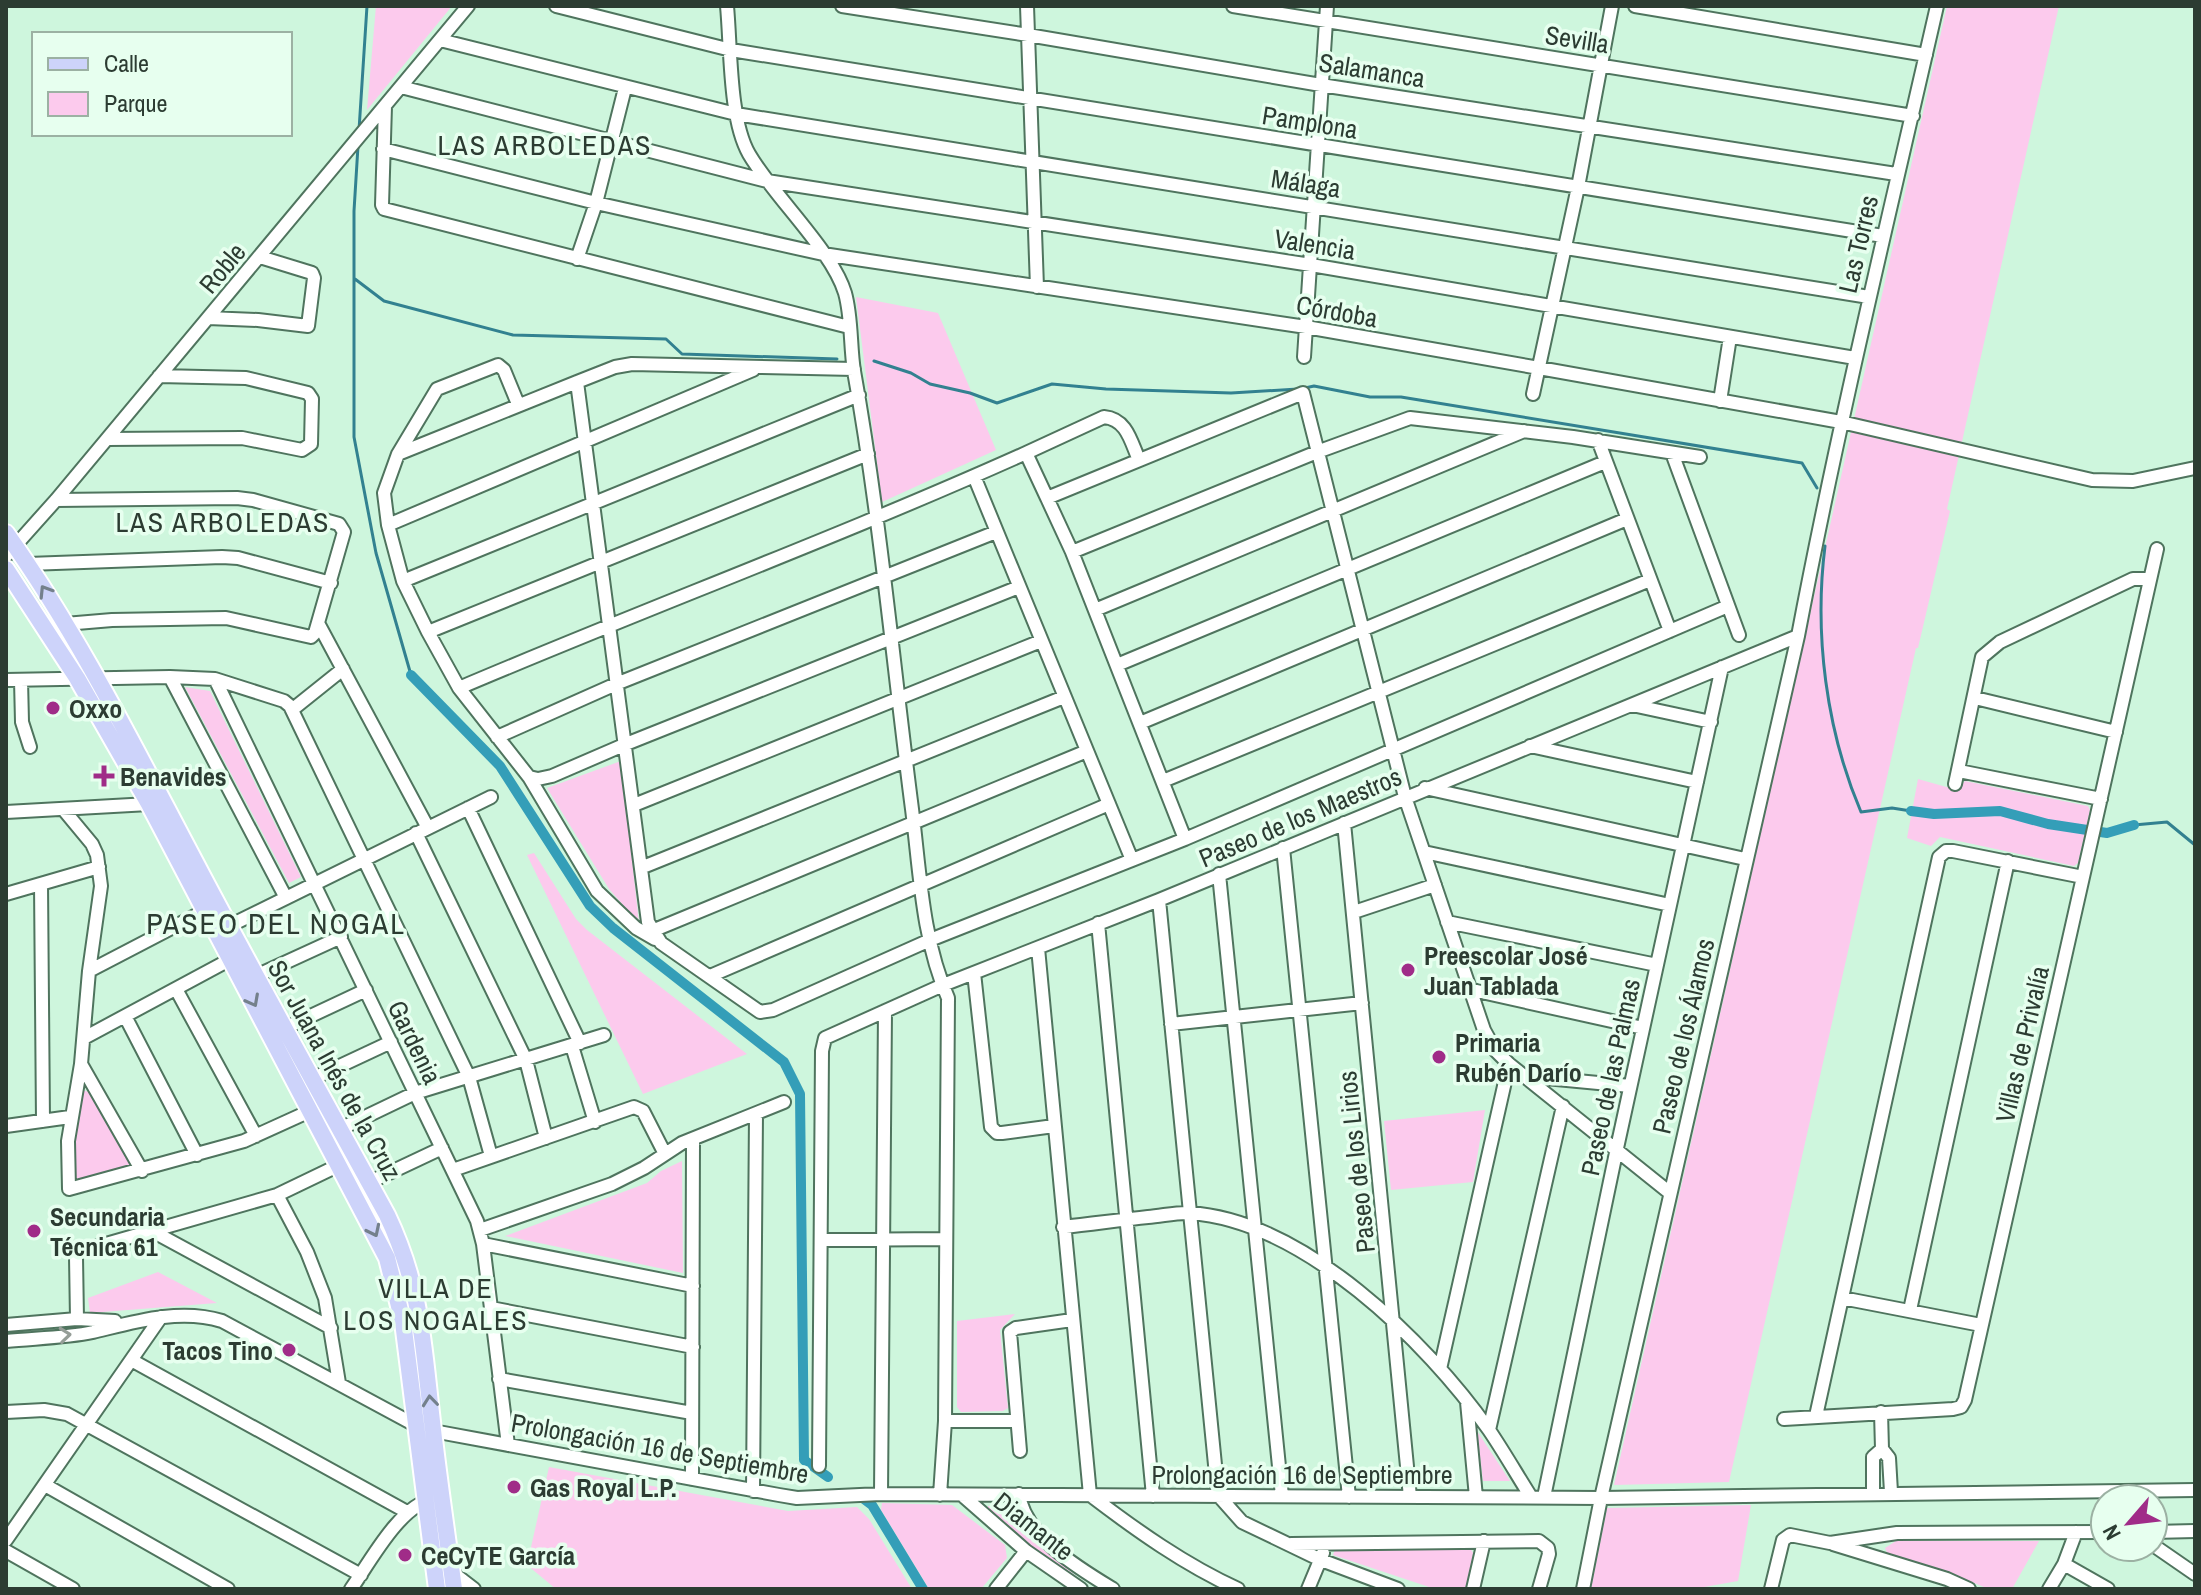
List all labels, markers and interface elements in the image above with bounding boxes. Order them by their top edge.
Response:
street label: Sevilla [1543,17,1611,61]
legend [32,32,292,136]
street label: Salamanca [1317,44,1428,96]
text: Calle [104,47,149,79]
text: Parque [104,87,167,119]
street label: Pamplona [1260,97,1360,147]
district label: LAS ARBOLEDAS [438,126,652,164]
street label: Málaga [1269,160,1343,206]
street label: Las Torres [1830,192,1886,296]
street label: Valencia [1272,220,1358,268]
street label: Roble [191,235,253,301]
street label: Córdoba [1294,287,1380,335]
district label: LAS ARBOLEDAS [116,503,330,541]
one-way arrow [39,585,54,600]
place label: Oxxo [69,691,122,726]
marker: Oxxo [44,699,62,717]
place label: Benavides [120,759,227,794]
street label: Paseo de los Maestros [1193,759,1407,875]
marker: Benavides [95,767,113,785]
district label: PASEO DEL NOGAL [146,903,406,943]
street label: Paseo de los Álamos [1644,935,1722,1137]
place label: Preescolar José Juan Tablada [1424,938,1588,1003]
street label: Sor Juana Inés de la Cruz [260,954,410,1186]
marker: Preescolar José Juan Tablada [1399,961,1417,979]
street label: Villas de Privalía [1987,962,2057,1126]
street label: Paseo de las Palmas [1572,975,1648,1179]
one-way arrow [244,993,259,1008]
street label: Gardenia [380,994,450,1090]
place label: Primaria Rubén Darío [1455,1025,1582,1090]
marker: Primaria Rubén Darío [1430,1048,1448,1066]
street label: Paseo de los Lirios [1329,1069,1383,1255]
place label: Secundaria Técnica 61 [50,1199,165,1264]
marker: Secundaria Técnica 61 [25,1222,43,1240]
one-way arrow [364,1223,380,1238]
district label: VILLA DE LOS NOGALES [343,1269,529,1339]
one-way arrow [59,1327,72,1344]
place label: Tacos Tino [162,1333,273,1368]
marker: Tacos Tino [280,1341,298,1359]
one-way arrow [421,1394,438,1407]
street label: Prolongación 16 de Septiembre [509,1405,811,1491]
street label: Prolongación 16 de Septiembre [1151,1457,1453,1492]
place label: Gas Royal L.P. [530,1470,677,1505]
marker: Gas Royal L.P. [505,1478,523,1496]
north arrow [2089,1483,2169,1563]
street label: Diamante [987,1484,1081,1568]
text: N [2095,1520,2128,1545]
place label: CeCyTE García [421,1538,575,1573]
marker: CeCyTE García [396,1546,414,1564]

